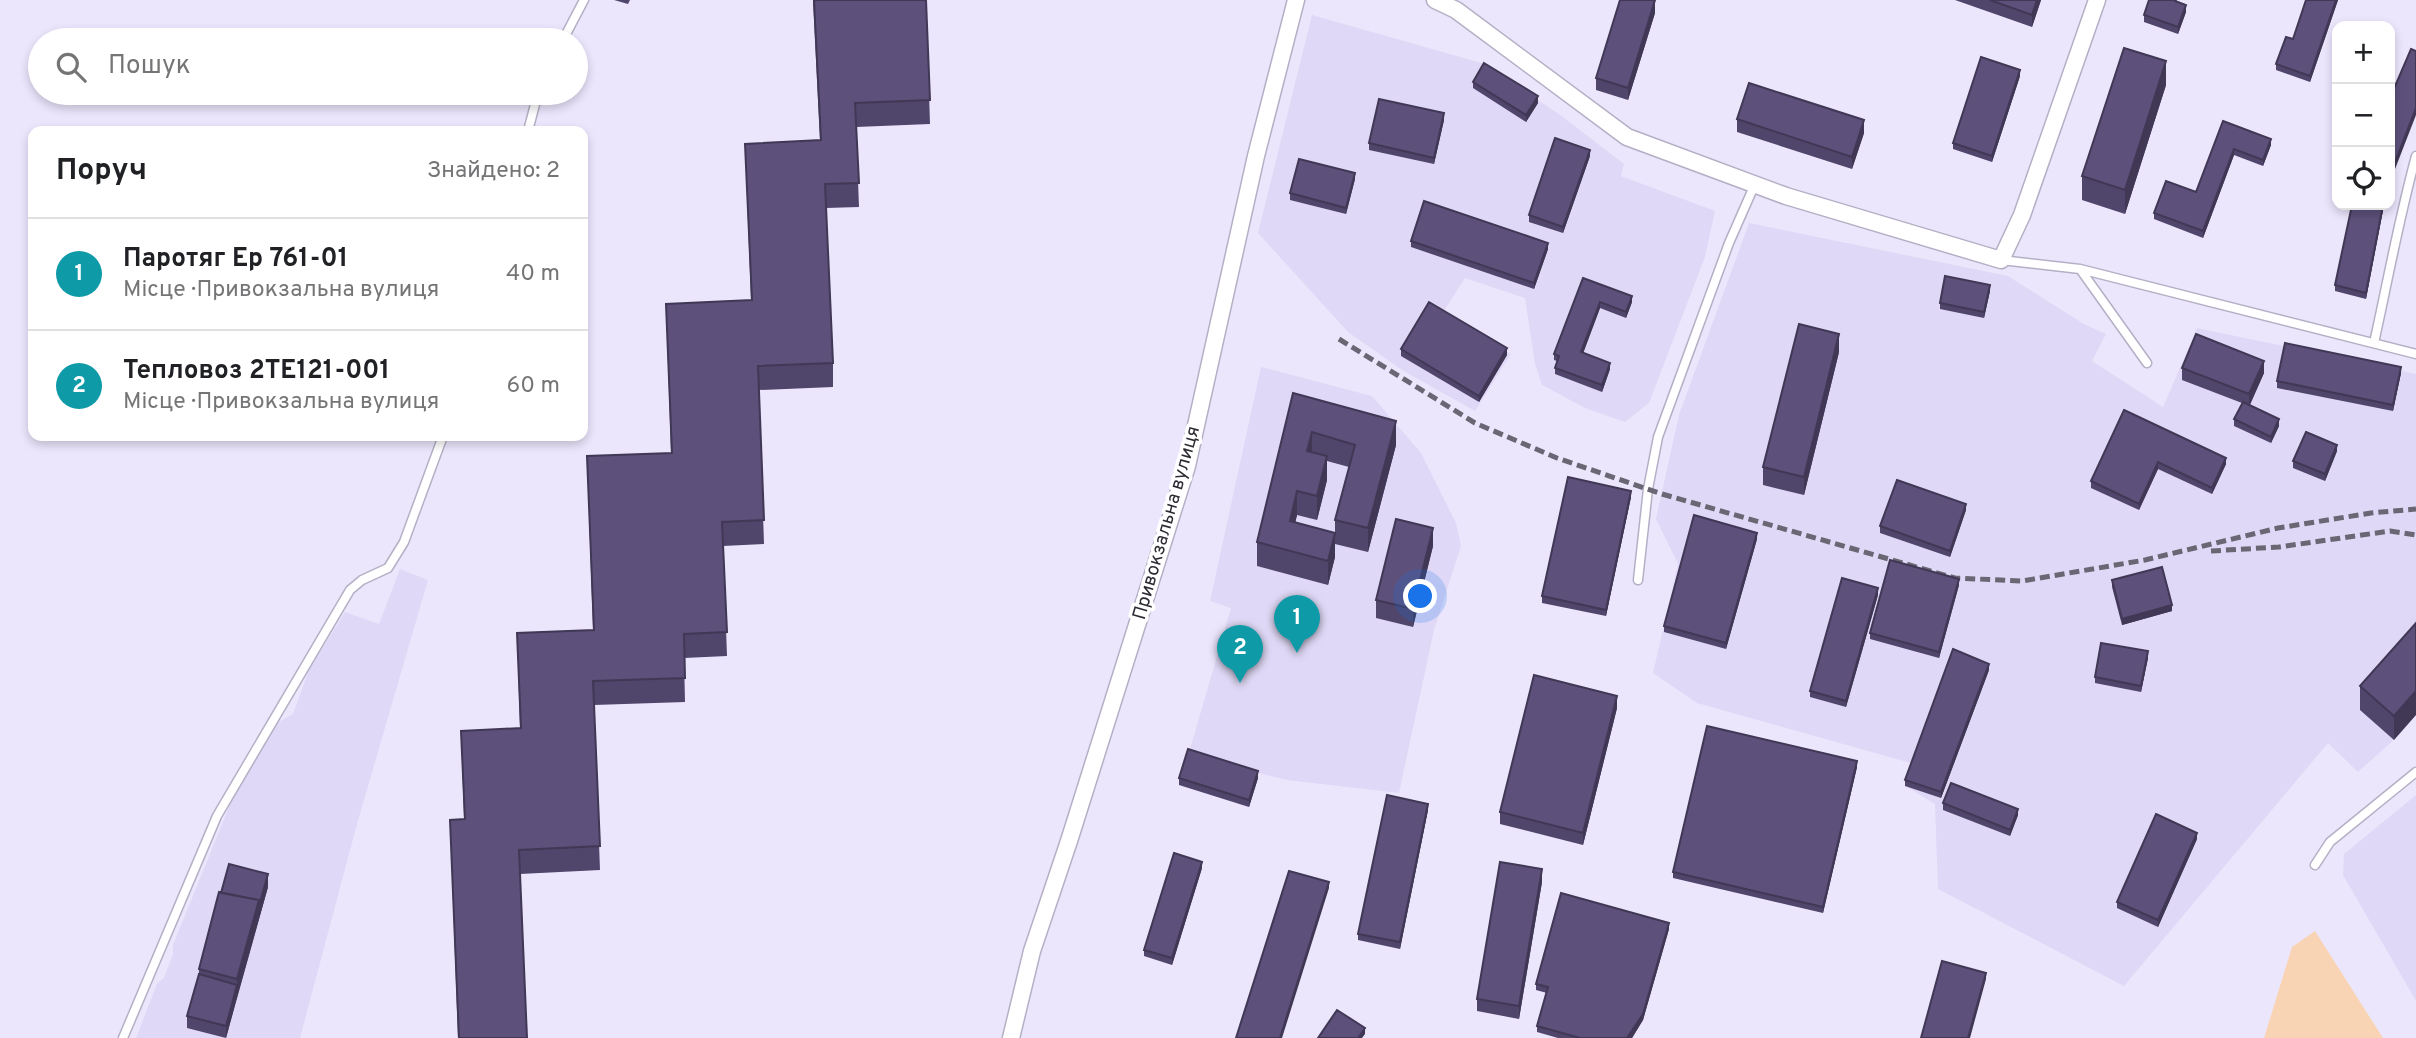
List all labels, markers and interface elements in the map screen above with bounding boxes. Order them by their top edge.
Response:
map controls [2332,21,2395,210]
button: + [2332,21,2395,84]
search box [28,28,588,105]
icon: search [52,48,90,86]
text: Пошук [108,50,191,83]
button: − [2332,84,2395,147]
button: locate [2332,147,2395,210]
text: Поруч [56,153,147,190]
text: Знайдено: 2 [427,157,560,186]
text: Паротяг Ер 761-01 [123,243,348,276]
text: 1 [74,260,84,289]
text: 40 m [506,260,560,289]
text: Місце · Привокзальна вулиця [123,276,439,305]
text: Тепловоз 2ТЕ121-001 [123,355,390,388]
text: 2 [72,372,86,401]
text: 60 m [507,372,560,401]
text: Місце · Привокзальна вулиця [123,388,439,417]
street label: Привокзальна вулиця [1128,423,1206,623]
your location [1403,579,1437,613]
pin: 1 [1274,595,1320,653]
pin: 2 [1217,625,1263,683]

